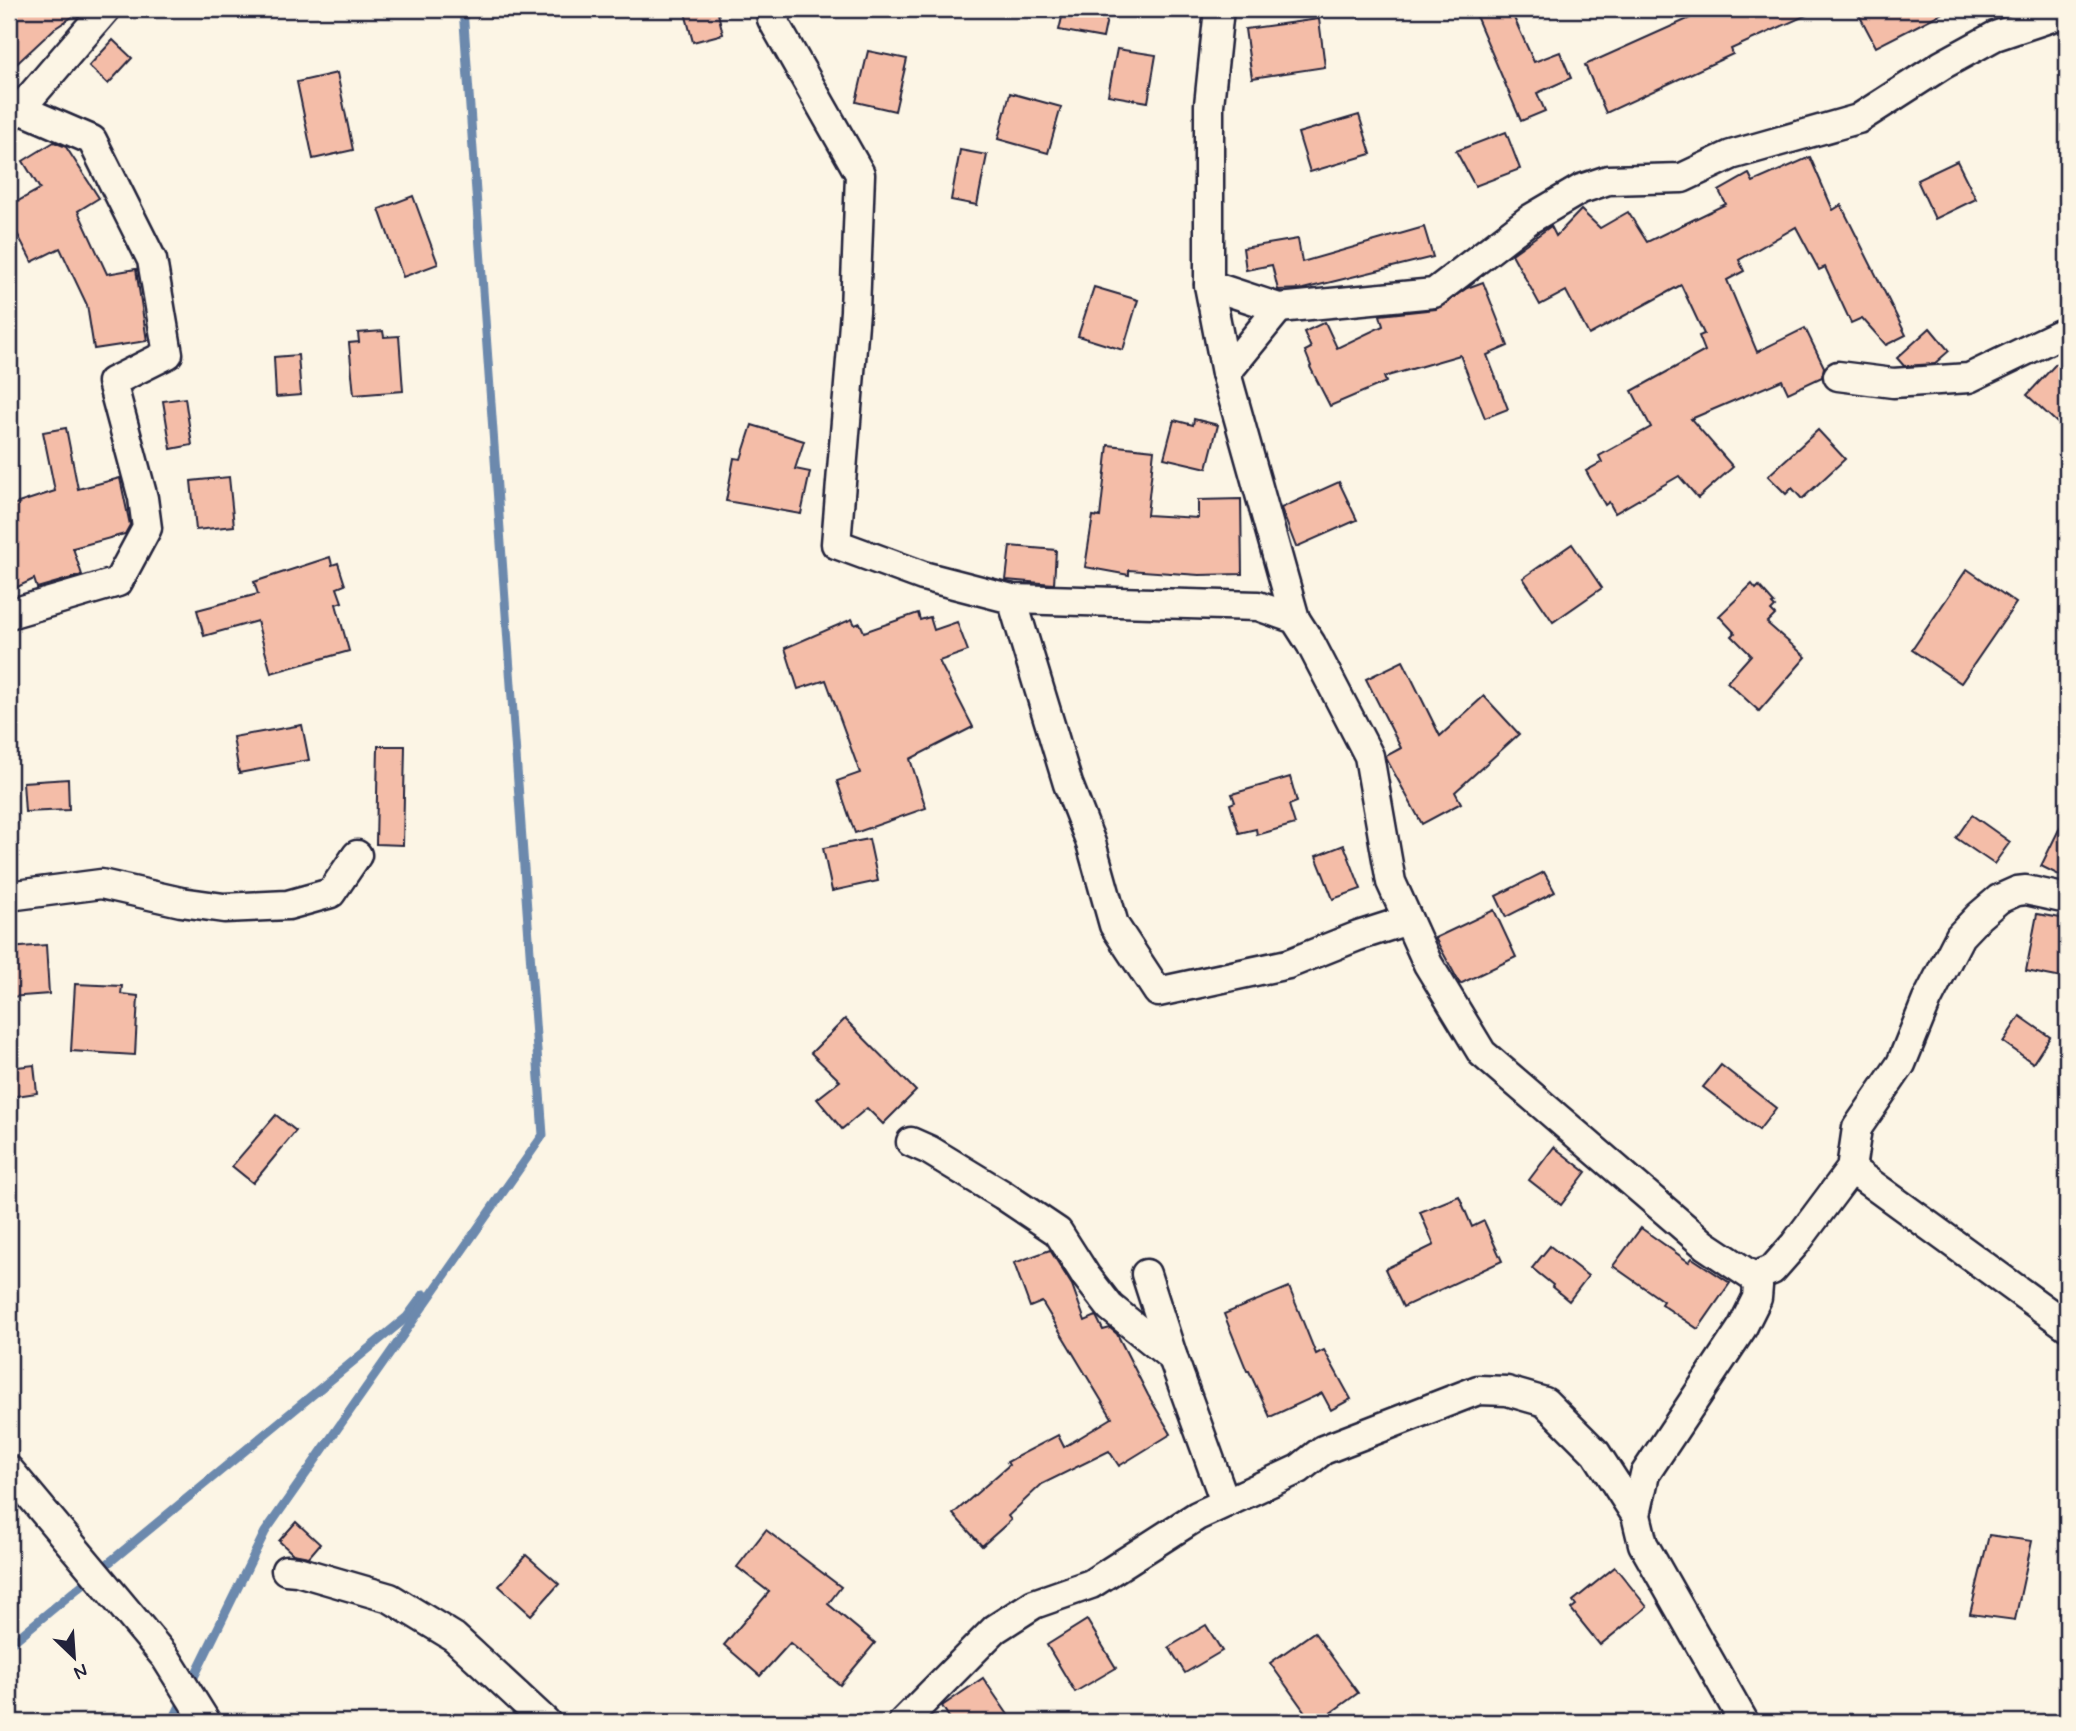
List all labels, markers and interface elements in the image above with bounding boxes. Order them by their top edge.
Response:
north arrow [38,1622,108,1692]
text: N [70,1657,92,1685]

